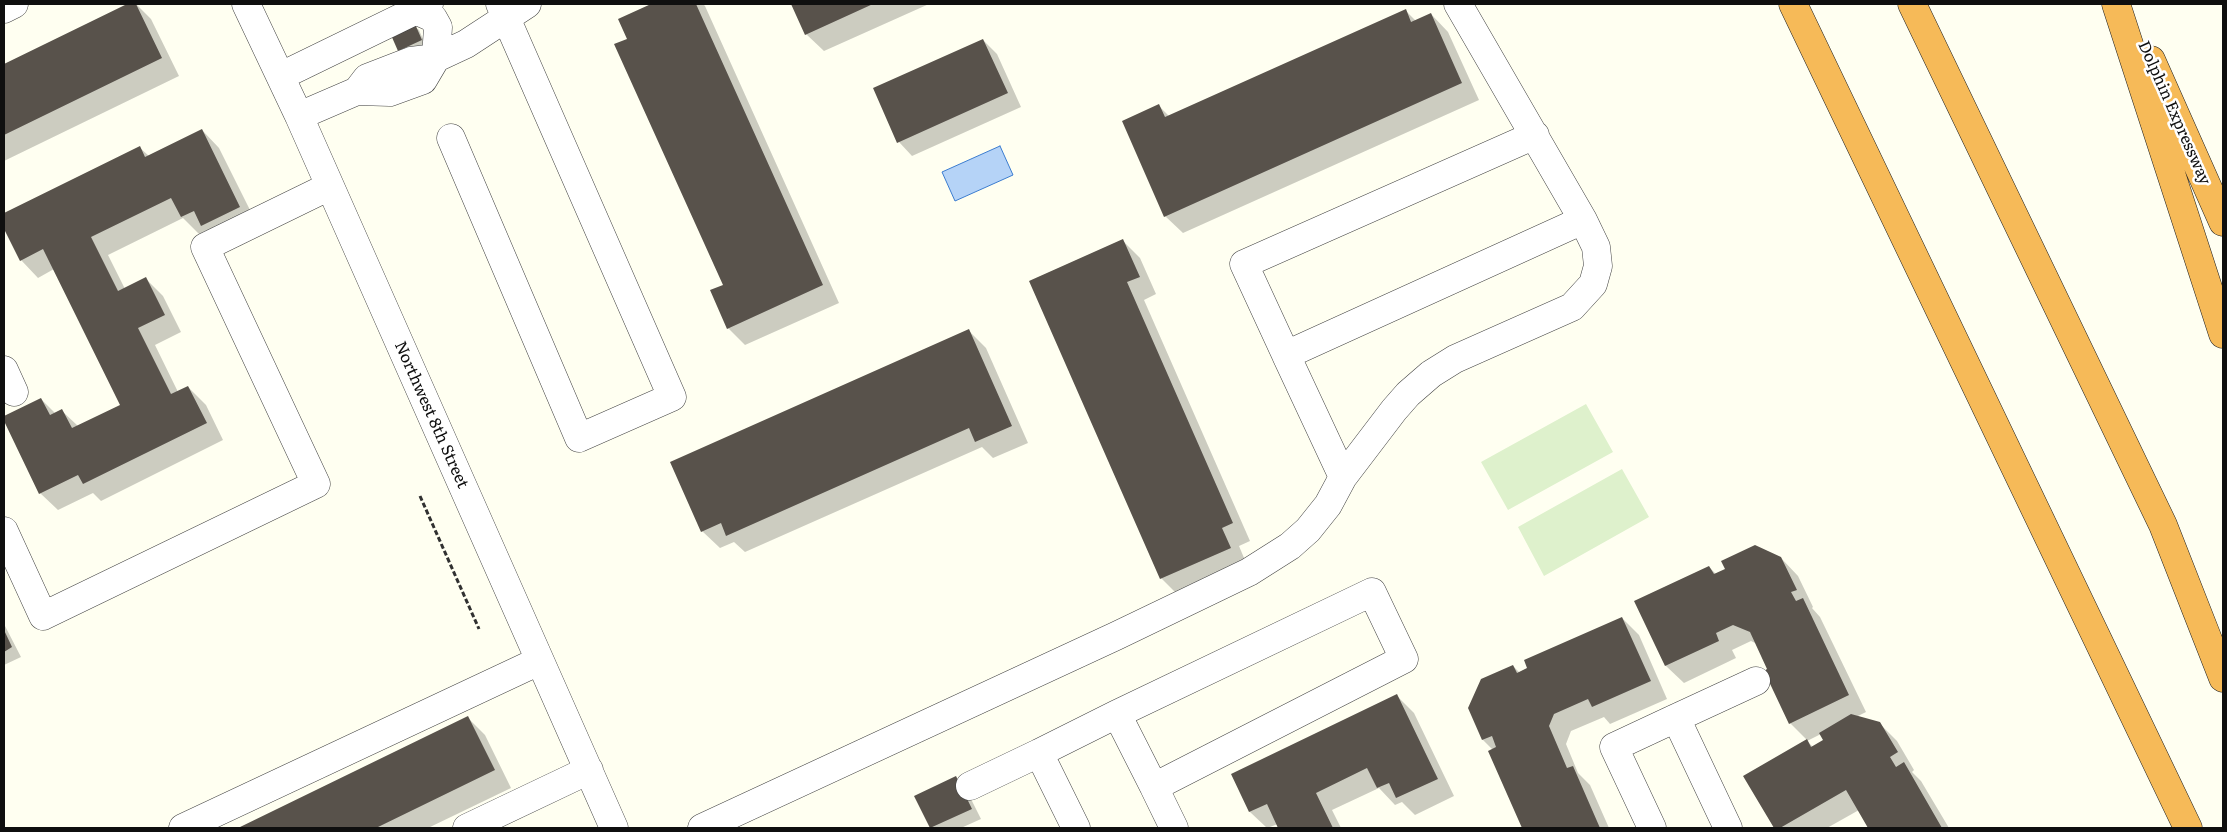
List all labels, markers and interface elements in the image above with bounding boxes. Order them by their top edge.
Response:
street label: Dolphin Expressway [2134,38,2214,188]
street label: Northwest 8th Street [390,338,472,492]

